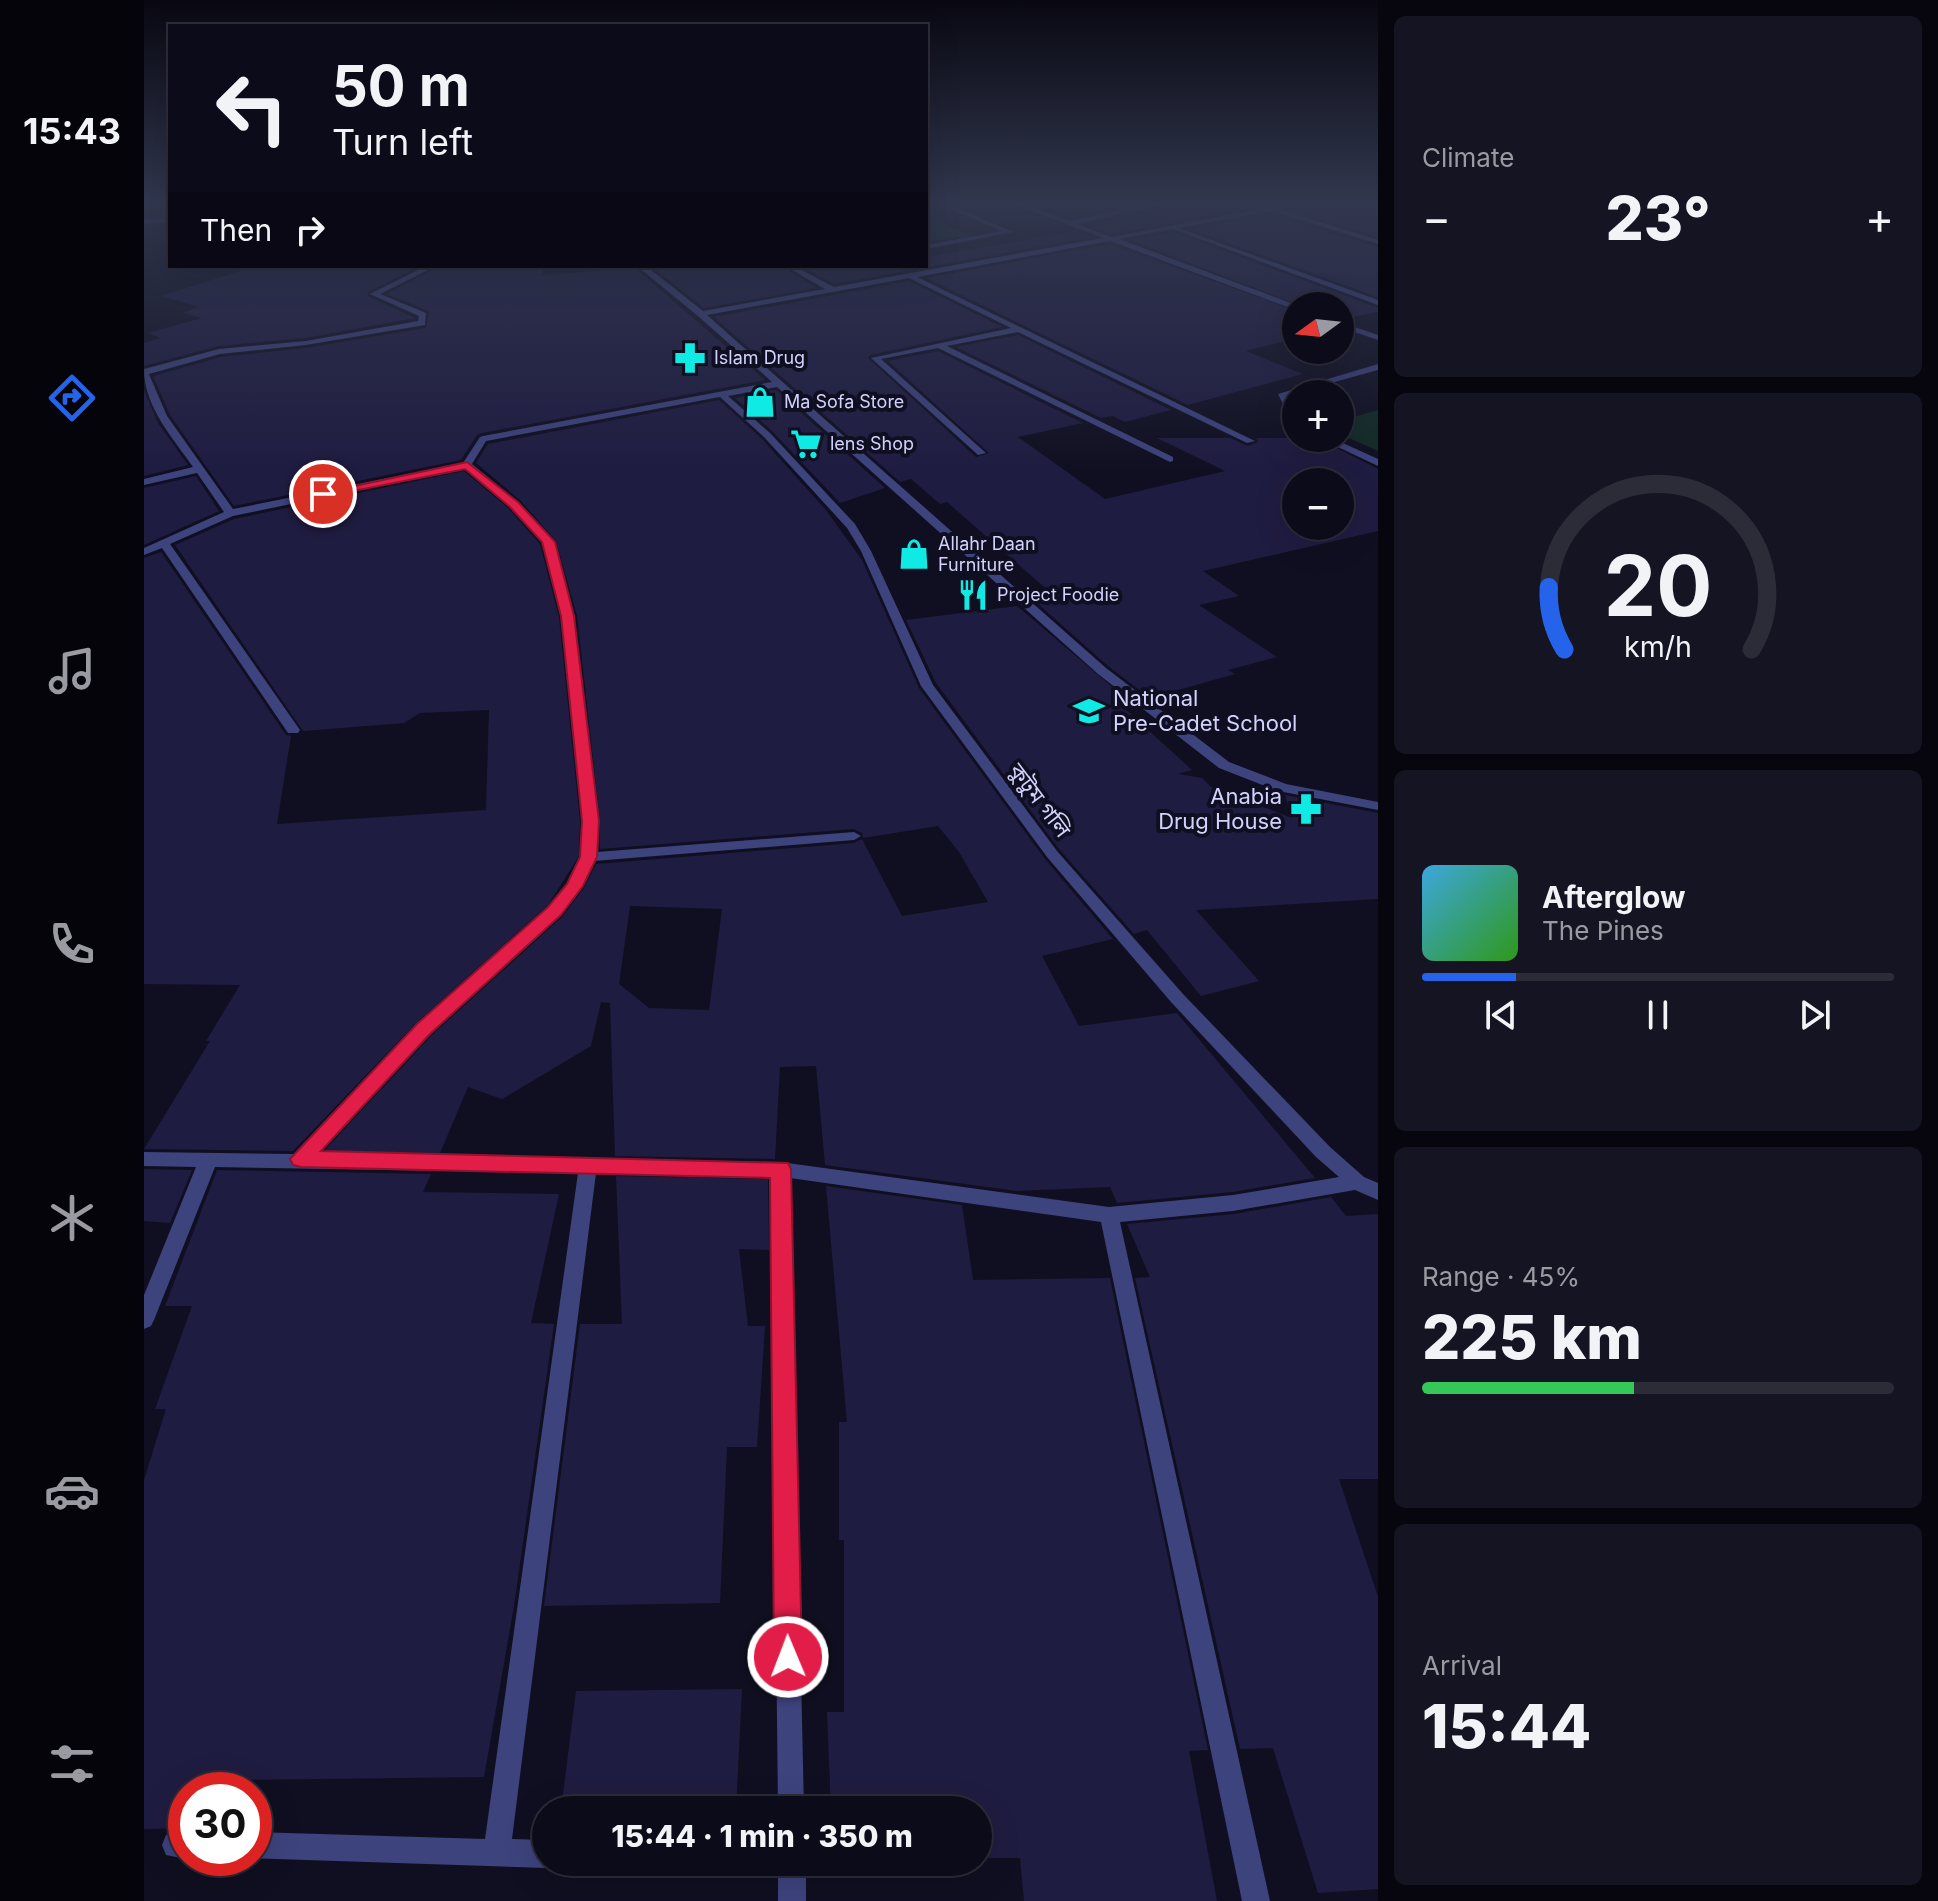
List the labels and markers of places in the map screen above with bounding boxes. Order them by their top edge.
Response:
pharmacy icon: Islam Drug [673,341,707,375]
place label: Islam Drug [714,347,805,368]
shop icon: Ma Sofa Store [743,385,777,419]
place label: Ma Sofa Store [784,391,904,412]
supermarket icon: lens Shop [789,427,823,461]
place label: lens Shop [830,433,914,454]
pin [289,460,357,528]
place label: Allahr Daan Furniture [938,533,1036,575]
shop icon: Allahr Daan Furniture [897,537,931,571]
restaurant icon: Project Foodie [956,578,990,612]
place label: Project Foodie [997,584,1119,605]
place label: National Pre-Cadet School [1113,685,1297,736]
school or university icon: National Pre-Cadet School [1072,694,1106,728]
place label: Anabia Drug House [1158,783,1282,834]
pharmacy icon: Anabia Drug House [1289,792,1323,826]

